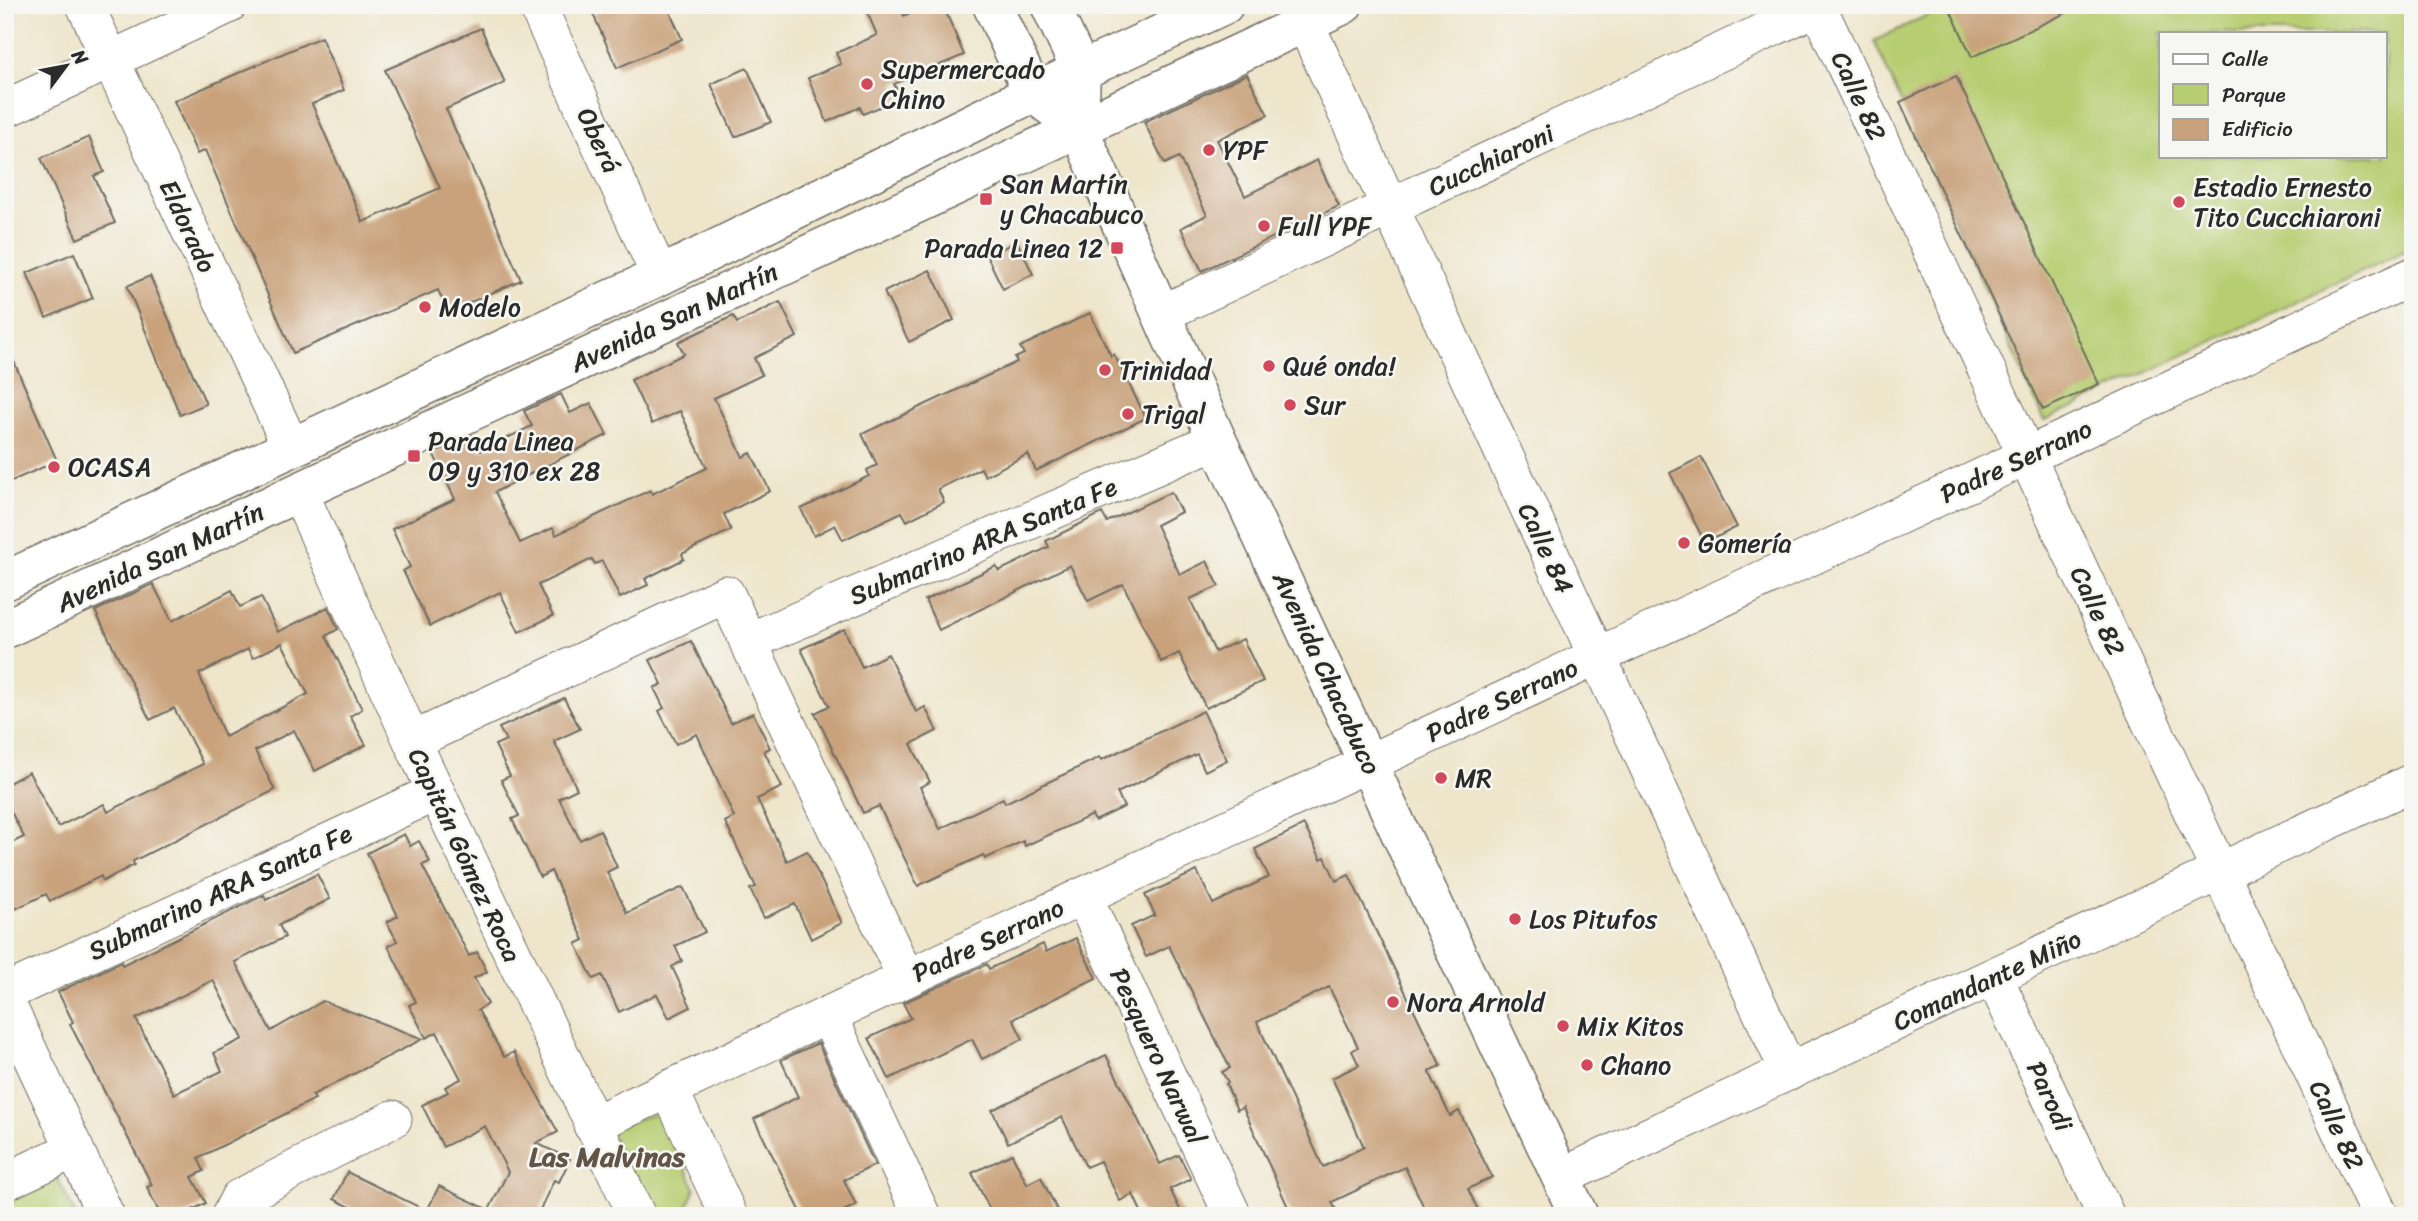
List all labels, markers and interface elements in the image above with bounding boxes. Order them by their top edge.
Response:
north arrow [32,32,102,102]
legend [2159,32,2386,158]
text: Calle [2222,40,2269,78]
text: N [62,42,98,72]
street label: Calle 82 [1818,43,1900,149]
place label: Supermercado Chino [881,46,1045,122]
marker: Supermercado Chino [859,76,875,92]
text: Parque [2222,76,2286,114]
street label: Oberá [564,99,634,181]
street label: Cucchiaroni [1420,110,1563,209]
text: Edificio [2222,110,2293,148]
place label: YPF [1223,127,1269,173]
marker: YPF [1201,142,1217,158]
place label: San Martín y Chacabuco [1000,161,1144,237]
place label: Estadio Ernesto Tito Cucchiaroni [2193,164,2382,240]
street label: Eldorado [146,171,230,281]
marker: San Martín y Chacabuco [978,191,994,207]
marker: Estadio Ernesto Tito Cucchiaroni [2171,194,2187,210]
place label: Full YPF [1278,203,1373,249]
marker: Full YPF [1256,218,1272,234]
place label: Parada Linea 12 [924,225,1103,271]
marker: Parada Linea 12 [1109,240,1125,256]
street label: Avenida San Martín [561,249,786,386]
place label: Modelo [439,284,521,330]
marker: Modelo [417,299,433,315]
place label: Qué onda! [1283,343,1396,389]
place label: Trinidad [1119,347,1213,393]
marker: Qué onda! [1261,358,1277,374]
marker: Trinidad [1097,362,1113,378]
place label: Sur [1304,382,1346,428]
place label: Trigal [1142,391,1206,437]
marker: Sur [1282,397,1298,413]
marker: Trigal [1120,406,1136,422]
street label: Padre Serrano [1932,406,2100,516]
place label: Parada Linea 09 y 310 ex 28 [428,418,600,494]
place label: OCASA [68,444,151,490]
marker: Parada Linea 09 y 310 ex 28 [406,448,422,464]
marker: OCASA [46,459,62,475]
street label: Submarino ARA Santa Fe [842,464,1125,618]
street label: Avenida San Martín [47,489,272,626]
street label: Calle 84 [1505,495,1587,601]
place label: Gomería [1698,520,1792,566]
marker: Gomería [1676,535,1692,551]
street label: Calle 82 [2057,558,2139,664]
street label: Avenida Chacabuco [1259,563,1394,782]
street label: Padre Serrano [1418,645,1586,755]
street label: Capitán Gómez Roca [395,740,535,970]
place label: MR [1455,755,1492,801]
marker: MR [1433,770,1449,786]
street label: Submarino ARA Santa Fe [80,810,360,974]
street label: Padre Serrano [904,885,1072,995]
place label: Los Pitufos [1529,896,1658,942]
marker: Los Pitufos [1507,911,1523,927]
street label: Comandante Miño [1885,916,2089,1044]
street label: Pesquero Narwal [1097,960,1219,1153]
place label: Nora Arnold [1407,979,1547,1025]
marker: Nora Arnold [1385,994,1401,1010]
place label: Mix Kitos [1577,1003,1684,1049]
marker: Mix Kitos [1555,1018,1571,1034]
place label: Chano [1601,1042,1671,1088]
street label: Parodi [2014,1053,2087,1140]
marker: Chano [1579,1057,1595,1073]
street label: Calle 82 [2296,1072,2378,1178]
district label: Las Malvinas [529,1132,686,1181]

